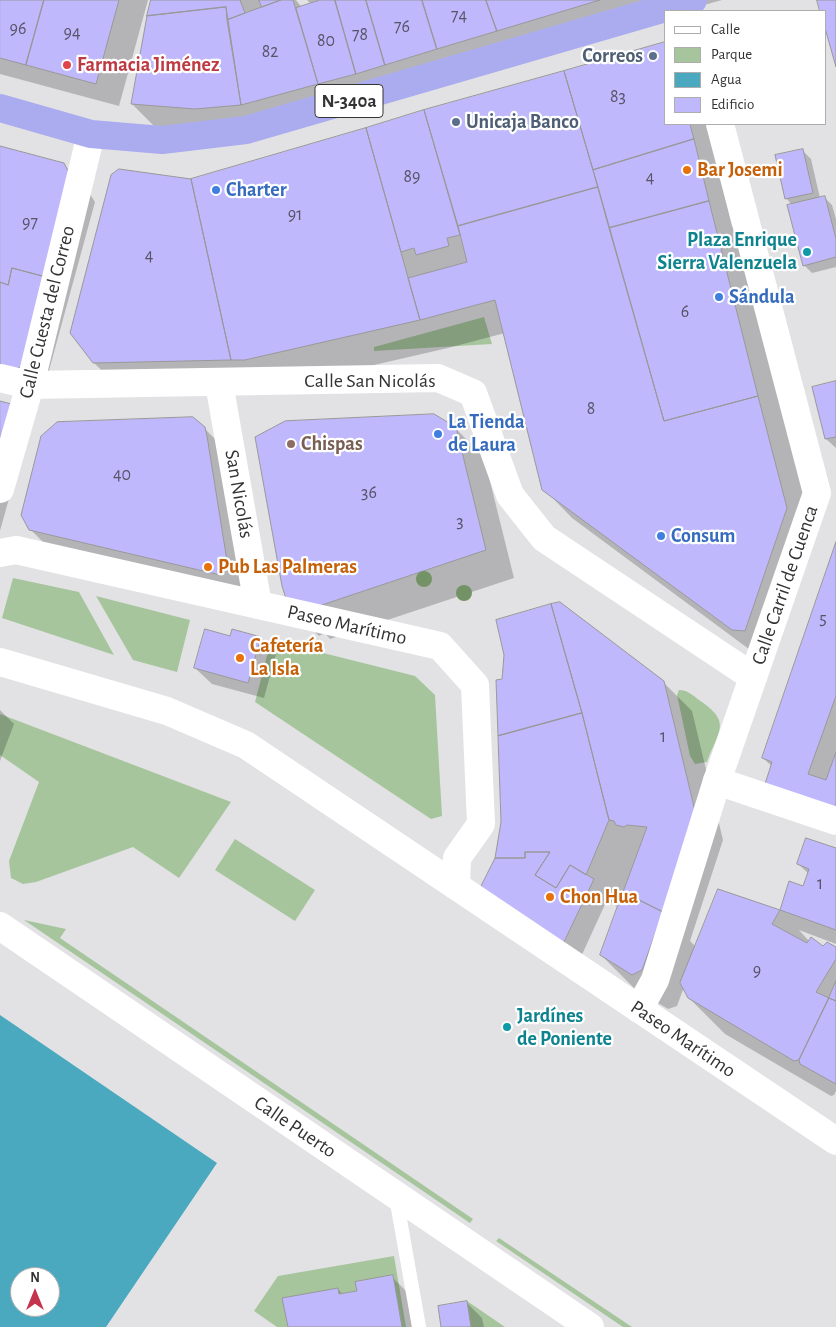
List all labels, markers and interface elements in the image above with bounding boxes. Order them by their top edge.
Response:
house number: 74 [451,5,467,27]
legend [664,10,826,125]
house number: 76 [394,16,410,38]
house number: 96 [10,18,26,40]
house number: 94 [63,22,81,44]
text: Calle [711,22,740,37]
house number: 78 [352,24,368,46]
house number: 80 [317,30,335,52]
house number: 82 [262,41,278,63]
place label: Correos [582,44,643,68]
text: Parque [711,47,752,62]
marker: Correos [647,50,659,62]
place label: Farmacia Jiménez [77,53,219,77]
marker: Farmacia Jiménez [61,59,73,71]
text: Agua [711,72,742,87]
road number: N-340a [315,84,383,118]
house number: 83 [610,86,626,108]
text: Edificio [711,97,754,112]
place label: Unicaja Banco [466,110,579,134]
marker: Unicaja Banco [450,116,462,128]
place label: Bar Josemi [697,158,783,182]
marker: Bar Josemi [681,164,693,176]
house number: 89 [404,166,420,188]
house number: 4 [646,167,654,189]
place label: Charter [226,178,287,202]
marker: Charter [210,184,222,196]
house number: 91 [288,204,302,226]
house number: 97 [22,212,38,234]
street label: Calle Cuesta del Correo [14,223,80,401]
place label: Plaza Enrique Sierra Valenzuela [657,228,797,275]
house number: 4 [145,245,153,267]
marker: Plaza Enrique Sierra Valenzuela [801,246,813,258]
place label: Sándula [729,285,795,309]
marker: Sándula [713,291,725,303]
house number: 6 [681,301,689,323]
street label: Calle San Nicolás [304,369,436,393]
house number: 8 [587,398,595,420]
place label: La Tienda de Laura [448,410,525,457]
marker: La Tienda de Laura [432,428,444,440]
place label: Chispas [301,432,363,456]
marker: Chispas [285,438,297,450]
street label: San Nicolás [219,448,259,540]
house number: 40 [113,464,131,486]
house number: 36 [361,482,377,504]
street label: Calle Carril de Cuenca [746,502,824,668]
house number: 3 [456,511,464,533]
place label: Consum [671,524,735,548]
marker: Consum [655,530,667,542]
place label: Pub Las Palmeras [218,555,357,579]
marker: Pub Las Palmeras [202,561,214,573]
street label: Paseo Marítimo [285,600,409,650]
house number: 5 [819,608,827,630]
place label: Cafetería La Isla [250,634,323,681]
marker: Cafetería La Isla [234,652,246,664]
house number: 1 [660,726,666,748]
house number: 1 [817,873,823,895]
place label: Chon Hua [560,885,638,909]
marker: Chon Hua [544,891,556,903]
house number: 9 [753,960,761,982]
street label: Paseo Marítimo [626,995,740,1083]
place label: Jardínes de Poniente [517,1004,612,1051]
marker: Jardínes de Poniente [501,1021,513,1033]
street label: Calle Puerto [249,1091,341,1163]
north arrow [10,1267,60,1317]
text: N [30,1271,40,1285]

